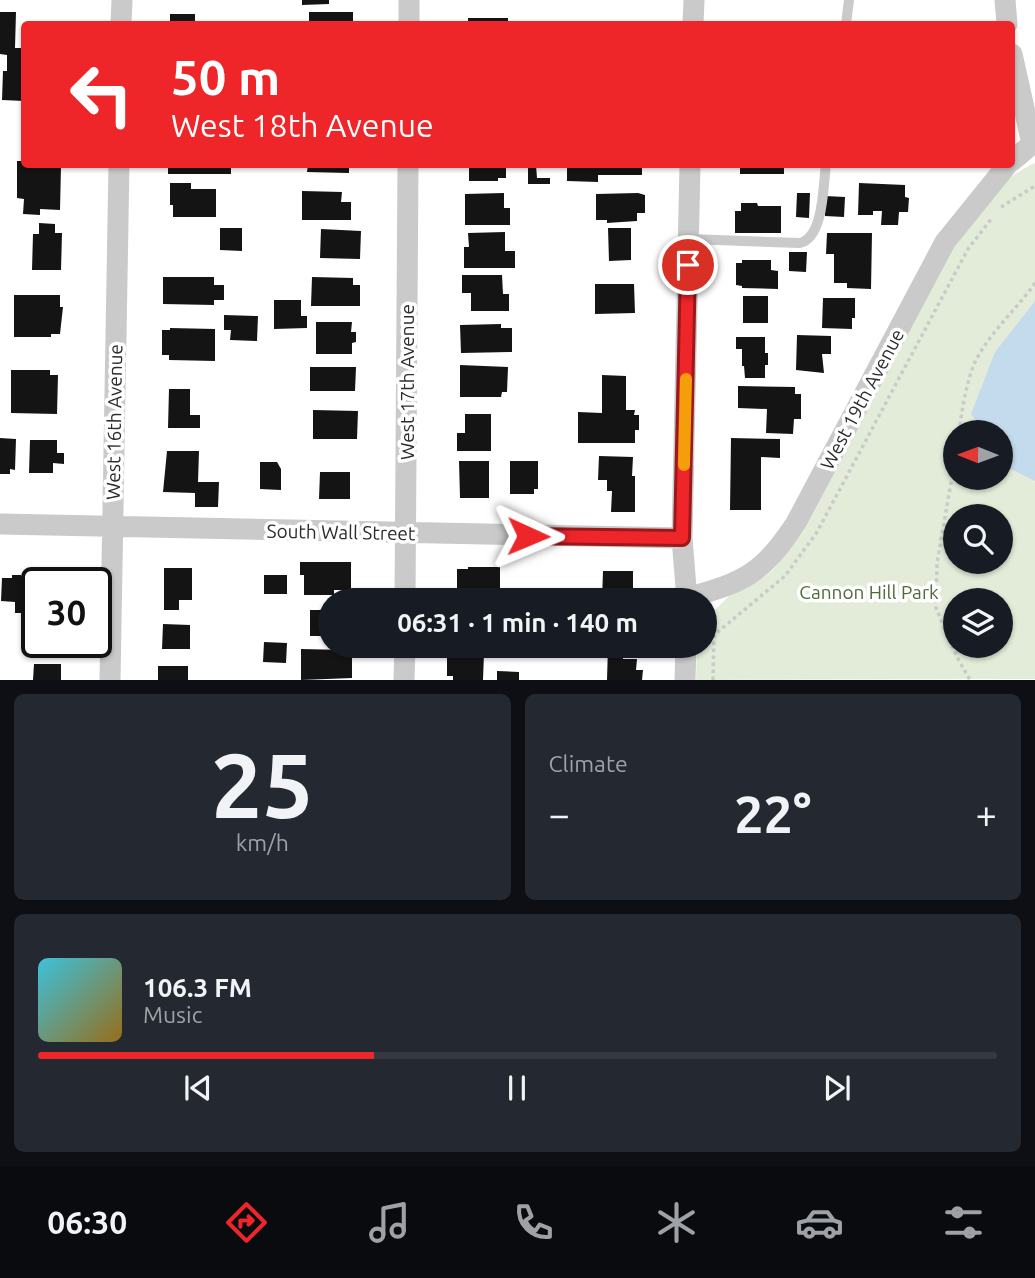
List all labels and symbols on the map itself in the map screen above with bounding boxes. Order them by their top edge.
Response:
pin [658,235,718,295]
street label: West 17th Avenue [396,304,418,460]
street label: West 19th Avenue [816,325,908,473]
street label: West 16th Avenue [102,344,126,500]
north arrow [943,420,1013,490]
position arrow [491,499,565,573]
street label: South Wall Street [266,520,416,544]
speed limit sign: 30 [21,567,112,658]
park label: Cannon Hill Park [799,581,939,603]

